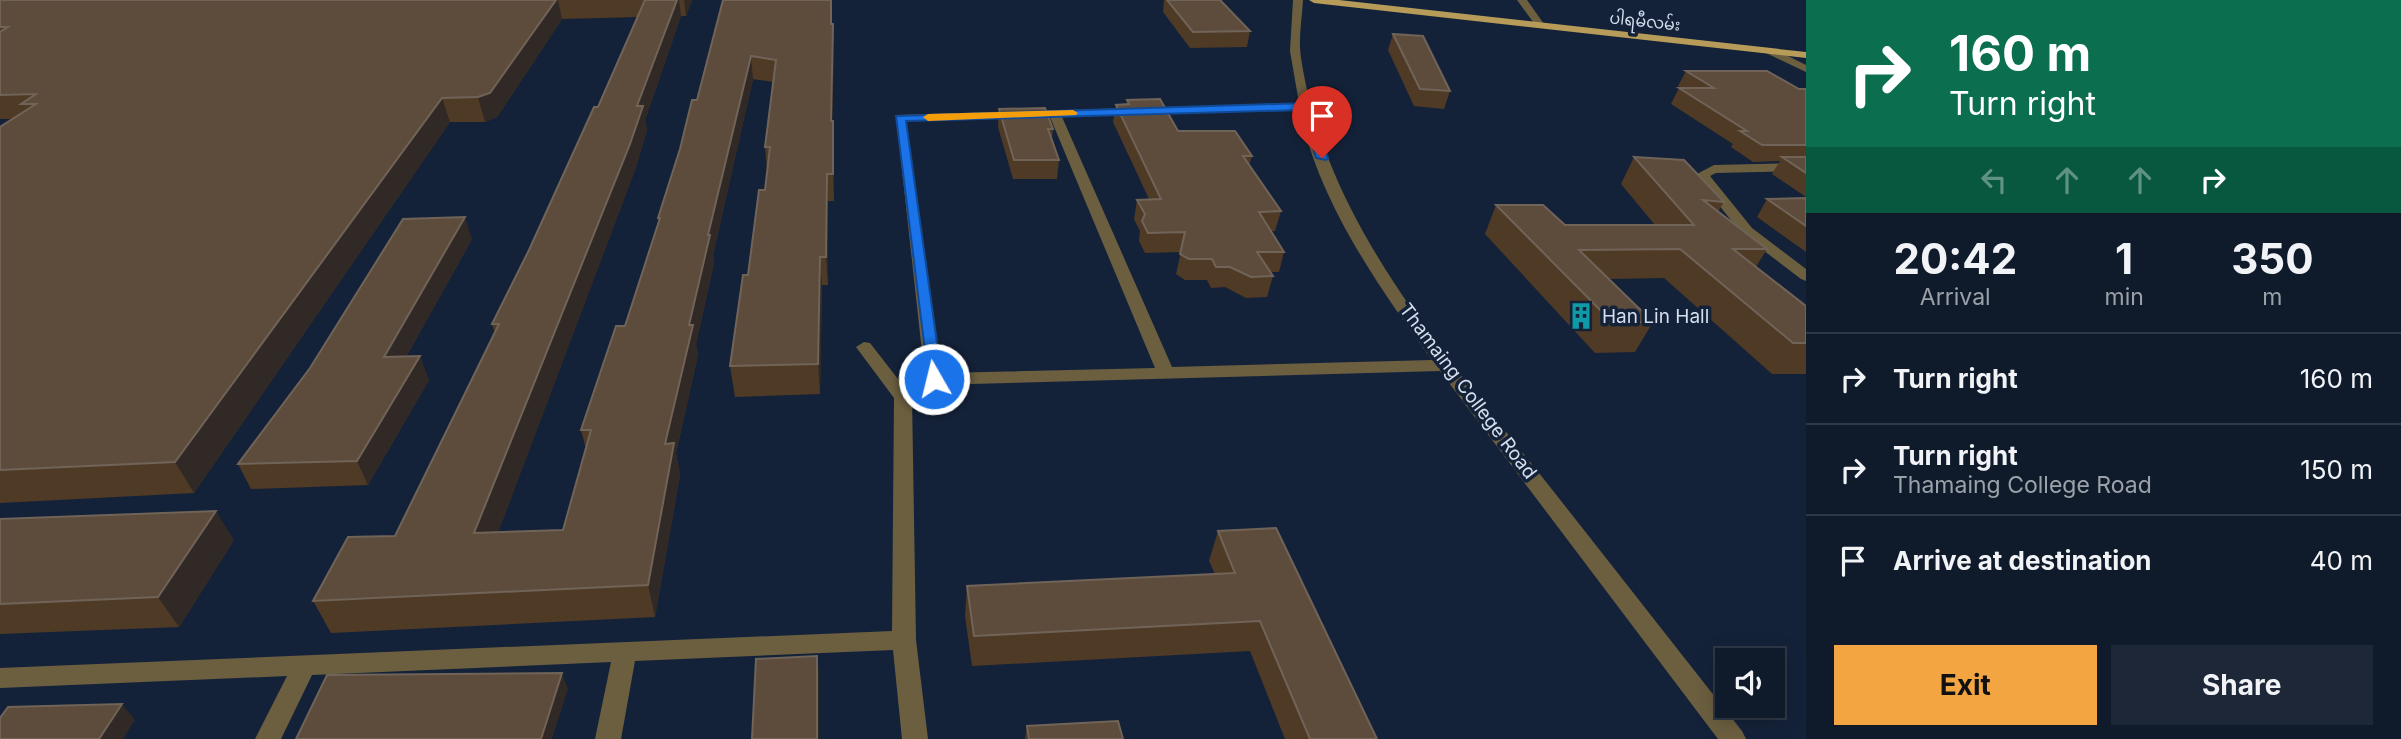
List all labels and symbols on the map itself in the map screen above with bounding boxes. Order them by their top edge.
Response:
street label: ပါရမီလမ်း [1608,6,1682,39]
pin [1292,86,1352,158]
street label: Thamaing College Road [1394,299,1542,483]
building icon: Han Lin Hall [1566,301,1596,331]
place label: Han Lin Hall [1602,305,1709,328]
position arrow [897,342,971,416]

